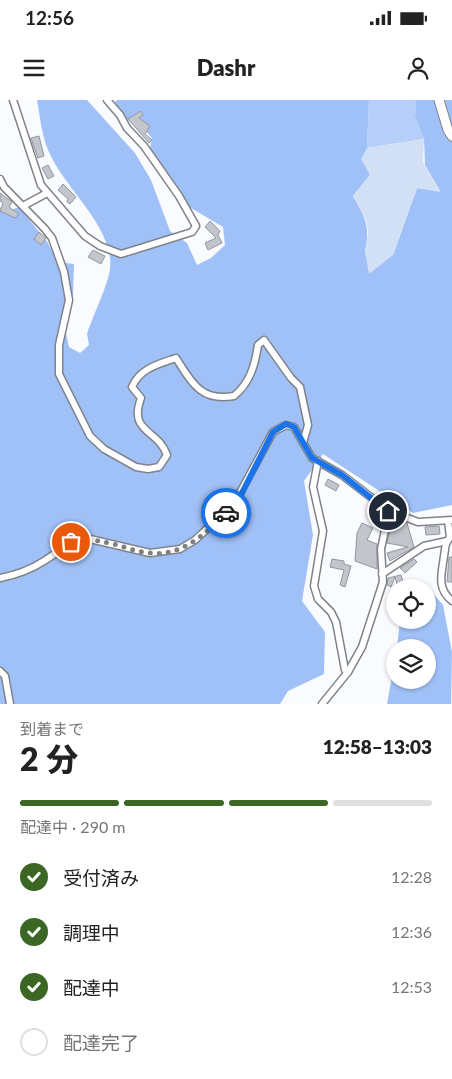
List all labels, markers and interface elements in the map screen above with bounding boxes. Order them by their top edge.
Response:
text: 12:56 [25,6,74,29]
icon: menu [20,54,48,82]
text: Dashr [197,54,255,81]
icon: person [404,54,432,82]
courier [201,488,251,538]
pin [367,490,409,532]
icon: home [374,497,402,525]
icon: car [212,499,240,527]
pin [50,521,92,563]
icon: bag [57,528,85,556]
map controls [386,579,436,689]
button: locate [386,579,436,629]
button: layers [386,639,436,689]
text: 到着まで [20,719,84,738]
text: 12:58–13:03 [323,735,432,758]
text: 2 分 [20,739,78,778]
text: 配達中 · 290 m [20,817,125,836]
icon: check [20,863,48,891]
text: 受付済み [63,866,139,889]
text: 12:28 [391,867,432,886]
icon: check [20,918,48,946]
text: 調理中 [63,921,120,944]
text: 12:36 [391,922,432,941]
icon: check [20,973,48,1001]
text: 配達中 [63,976,120,999]
text: 12:53 [391,977,432,996]
text: 配達完了 [63,1031,139,1054]

